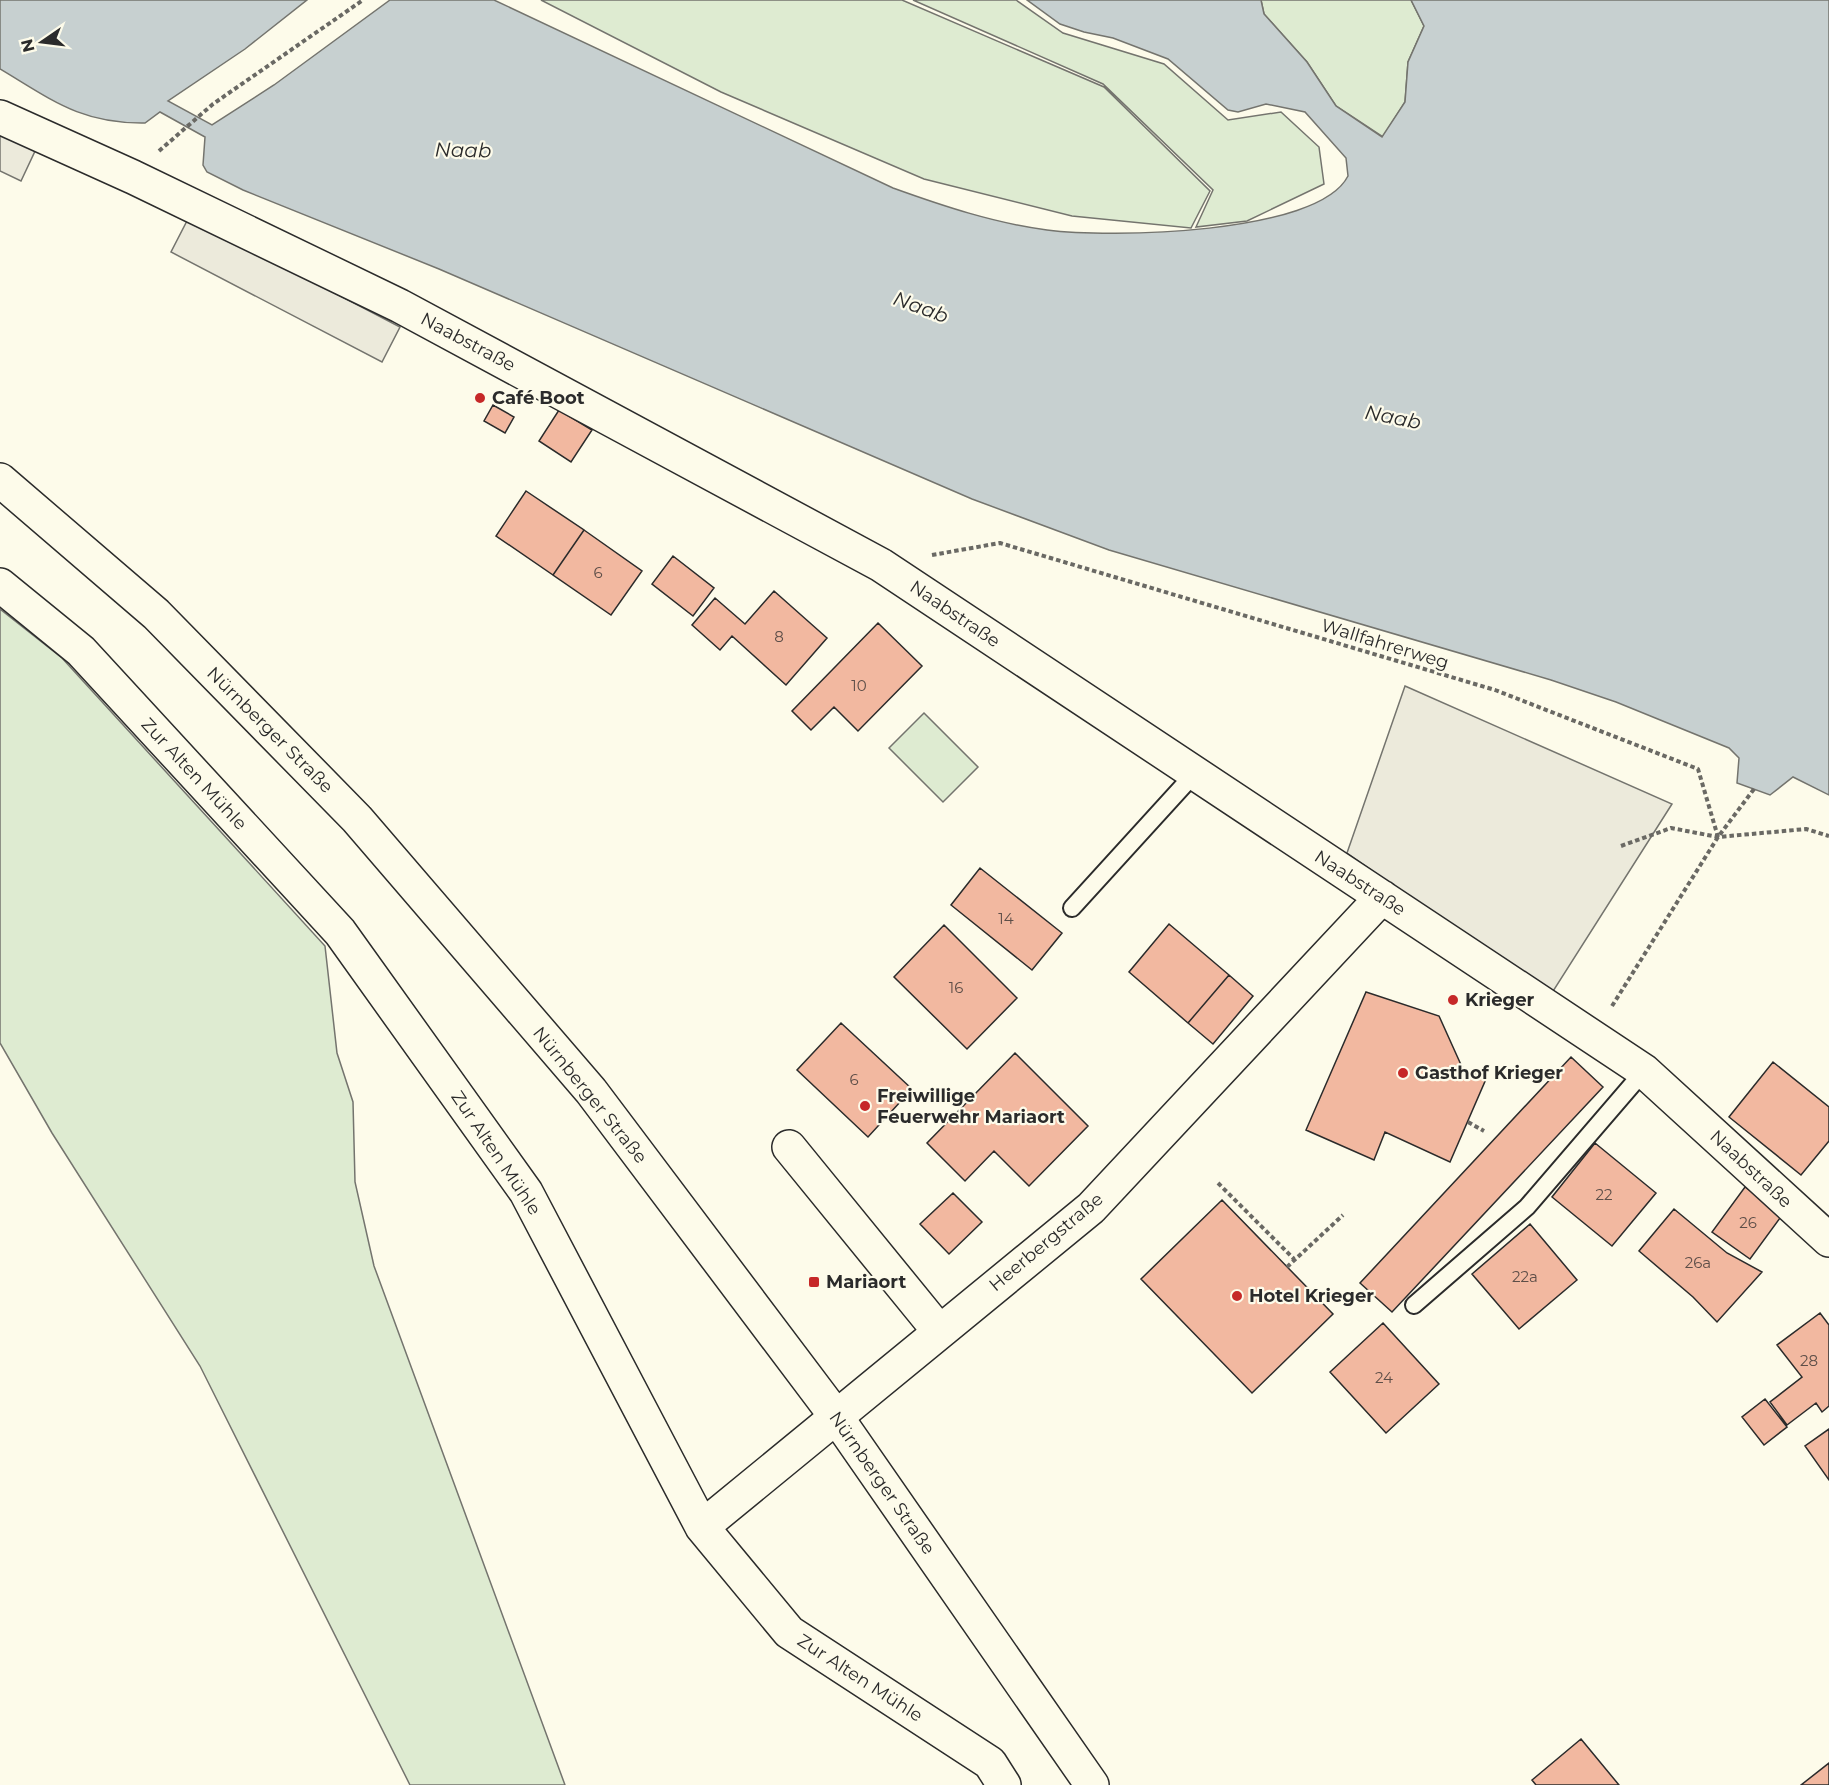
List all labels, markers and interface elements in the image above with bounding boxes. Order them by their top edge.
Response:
north arrow [12,12,72,72]
text: N [17,37,39,54]
water label: Naab [434,138,492,162]
water label: Naab [890,286,952,328]
street label: Naabstraße [417,308,519,376]
place label: Café Boot [492,387,585,409]
marker: Café Boot [473,391,487,405]
water label: Naab [1363,400,1423,434]
house number: 6 [593,563,603,582]
street label: Naabstraße [906,576,1004,652]
street label: Wallfahrerweg [1319,614,1451,674]
house number: 8 [774,627,784,646]
street label: Nürnberger Straße [202,662,338,798]
house number: 10 [851,676,867,695]
street label: Zur Alten Mühle [136,713,252,835]
street label: Naabstraße [1310,845,1410,921]
house number: 14 [998,909,1014,928]
house number: 16 [949,978,963,997]
place label: Krieger [1465,989,1535,1011]
marker: Krieger [1446,993,1460,1007]
street label: Nürnberger Straße [528,1022,652,1168]
place label: Gasthof Krieger [1415,1062,1563,1084]
marker: Gasthof Krieger [1396,1066,1410,1080]
house number: 6 [849,1070,859,1089]
place label: Freiwillige Feuerwehr Mariaort [877,1085,1065,1128]
street label: Zur Alten Mühle [446,1087,546,1219]
marker: Freiwillige Feuerwehr Mariaort [858,1099,872,1113]
street label: Naabstraße [1705,1125,1797,1213]
house number: 22 [1595,1185,1613,1204]
street label: Heerbergstraße [985,1188,1108,1296]
house number: 26 [1739,1213,1757,1232]
house number: 26a [1685,1253,1711,1272]
house number: 22a [1512,1267,1538,1286]
place label: Mariaort [826,1271,906,1293]
marker: Mariaort [807,1275,821,1289]
place label: Hotel Krieger [1249,1285,1374,1307]
marker: Hotel Krieger [1230,1289,1244,1303]
house number: 28 [1800,1351,1818,1370]
house number: 24 [1375,1368,1393,1387]
street label: Nürnberger Straße [824,1407,940,1559]
street label: Zur Alten Mühle [793,1629,927,1727]

